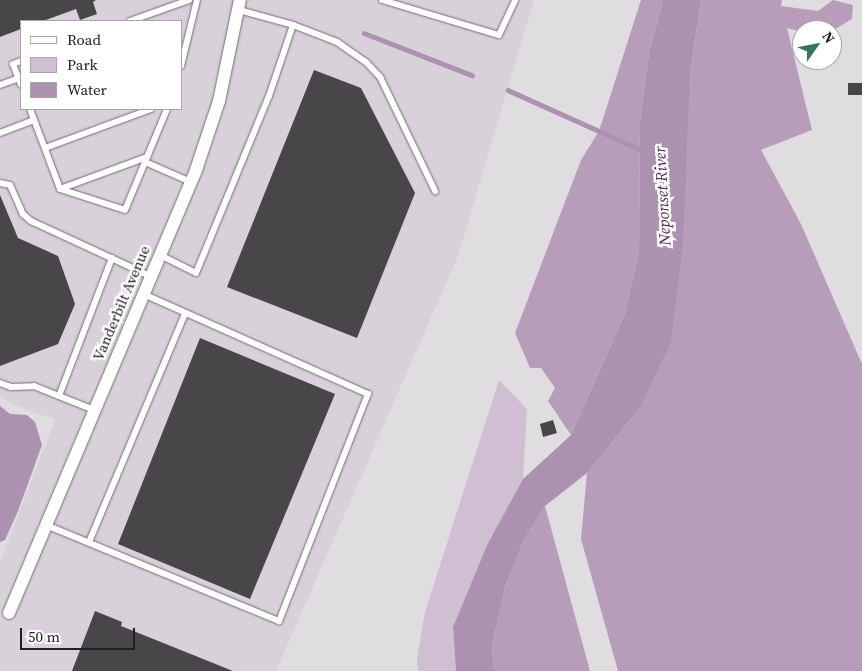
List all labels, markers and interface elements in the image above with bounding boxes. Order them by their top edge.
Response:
legend [20,20,182,110]
north arrow [792,20,842,70]
text: N [818,28,840,47]
text: Road [67,29,101,50]
text: Park [67,54,98,75]
text: Water [67,79,107,100]
water label: Neponset River [650,146,674,246]
street label: Vanderbilt Avenue [89,243,153,363]
scale bar [22,618,138,650]
text: 50 m [28,626,60,647]

